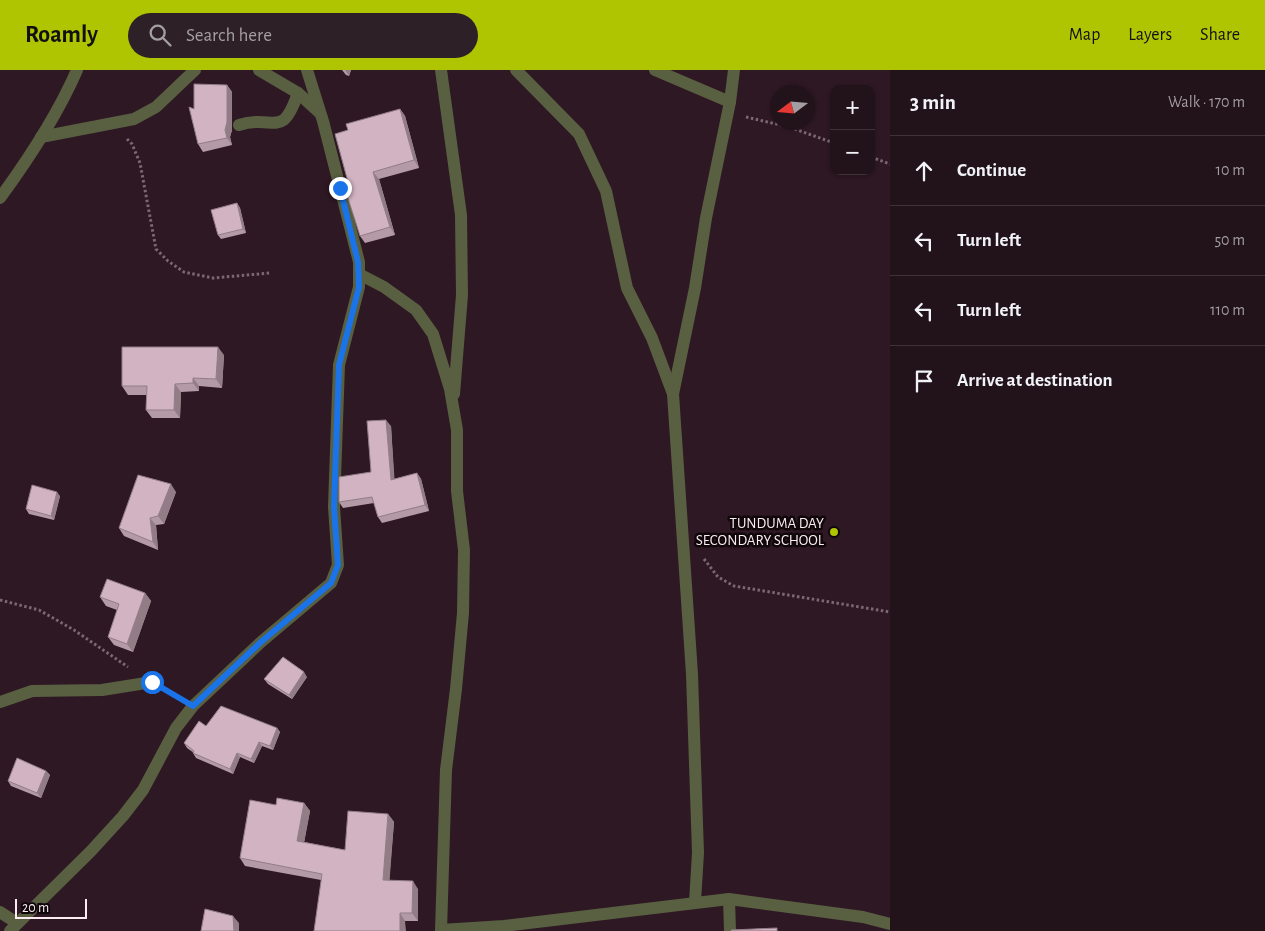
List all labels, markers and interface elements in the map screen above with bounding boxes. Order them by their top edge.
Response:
search box [128,13,478,58]
icon: search [146,21,174,49]
text: Roamly [25,23,98,47]
text: Search here [186,26,272,45]
text: Map [1069,26,1100,44]
text: Layers [1128,26,1172,44]
text: Share [1200,26,1240,44]
north arrow [770,85,815,130]
map controls [830,85,875,175]
button: + [830,85,875,130]
text: 3 min [910,92,956,113]
text: Walk · 170 m [1168,94,1245,110]
button: − [830,130,875,175]
icon: ahead [910,157,938,185]
text: Continue [957,161,1026,180]
text: 10 m [1216,162,1245,178]
route end [329,177,352,200]
icon: left [910,227,938,255]
text: Turn left [957,231,1021,250]
text: 50 m [1214,232,1245,248]
icon: left [910,297,938,325]
text: Turn left [957,301,1021,320]
text: 110 m [1210,302,1245,318]
icon: arrive [910,367,938,395]
text: Arrive at destination [957,371,1113,390]
place label: TUNDUMA DAY SECONDARY SCHOOL [696,516,825,548]
marker: TUNDUMA DAY SECONDARY SCHOOL [828,526,840,538]
route start [141,671,164,694]
scale bar [15,896,88,919]
text: 20 m [22,901,49,915]

